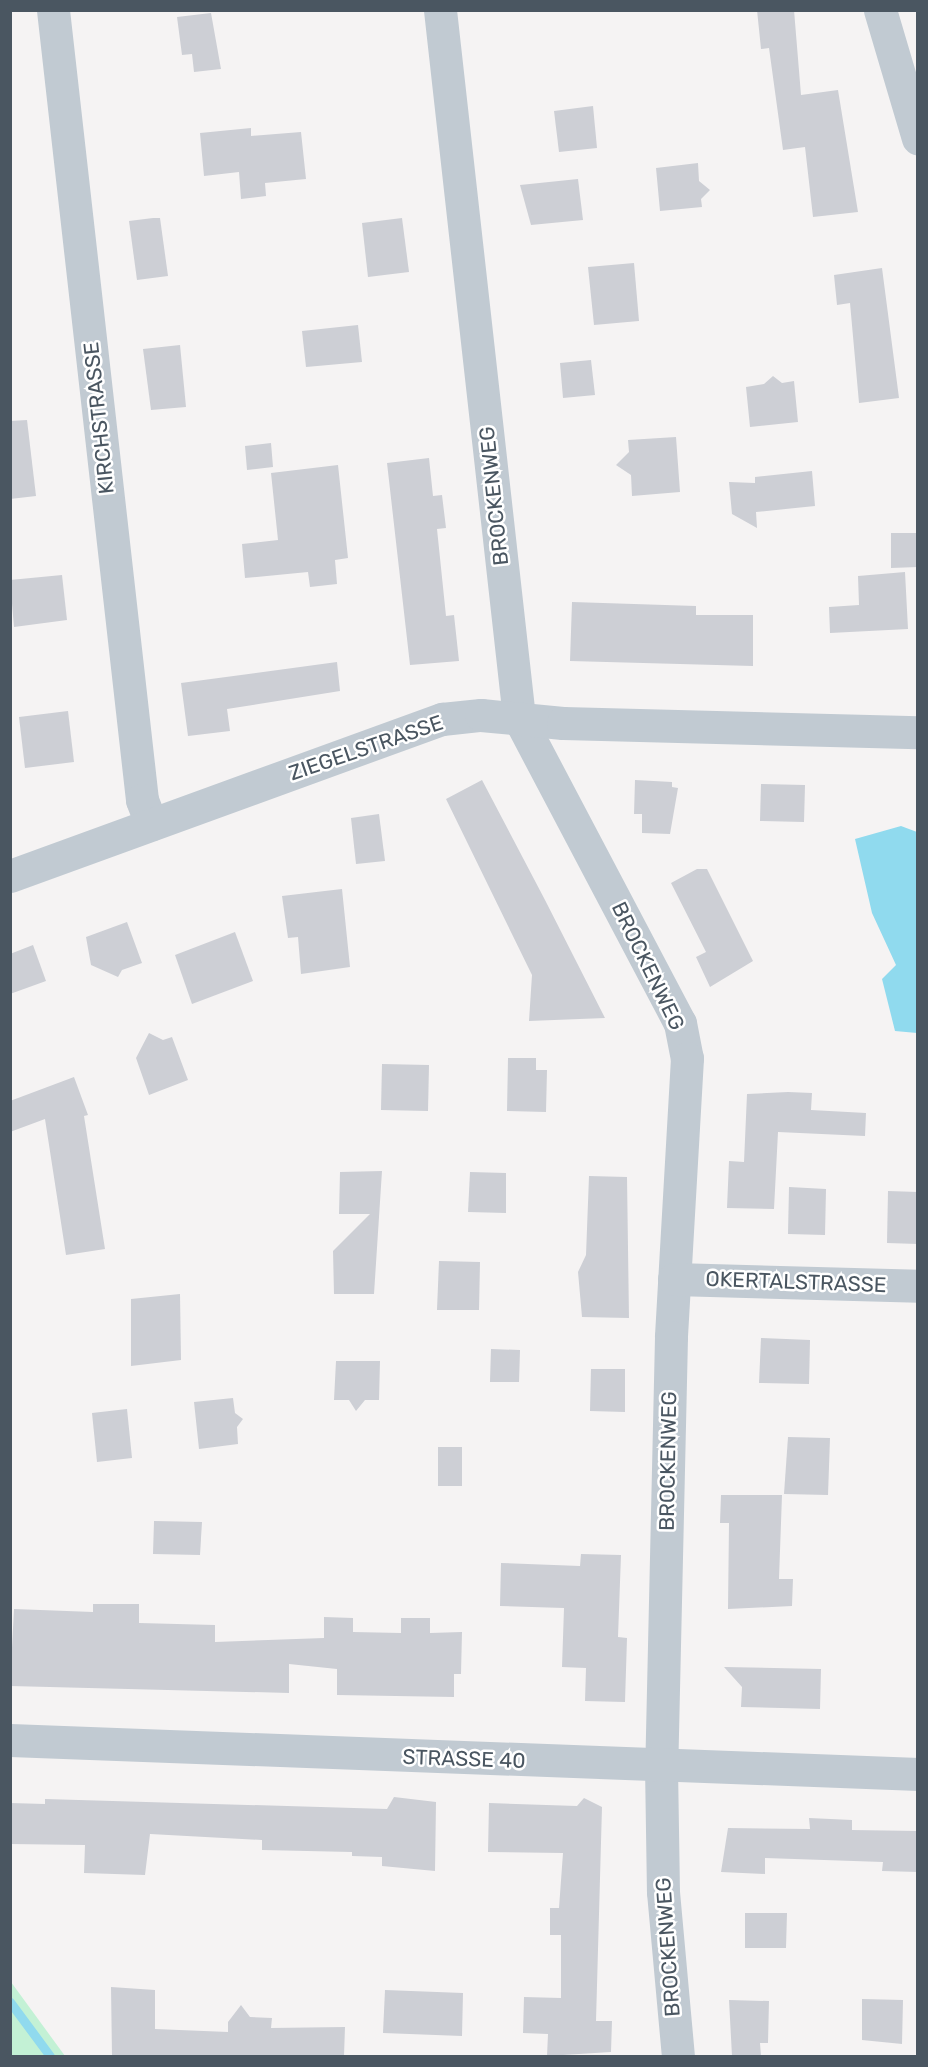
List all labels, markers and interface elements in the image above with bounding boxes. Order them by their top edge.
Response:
street label: KIRCHSTRASSE [78,341,120,495]
street label: BROCKENWEG [474,425,514,567]
street label: ZIEGELSTRASSE [286,710,446,786]
street label: BROCKENWEG [606,898,690,1034]
street label: OKERTALSTRASSE [705,1266,887,1298]
street label: BROCKENWEG [654,1391,682,1531]
street label: STRASSE 40 [402,1744,526,1774]
street label: BROCKENWEG [651,1876,685,2018]

